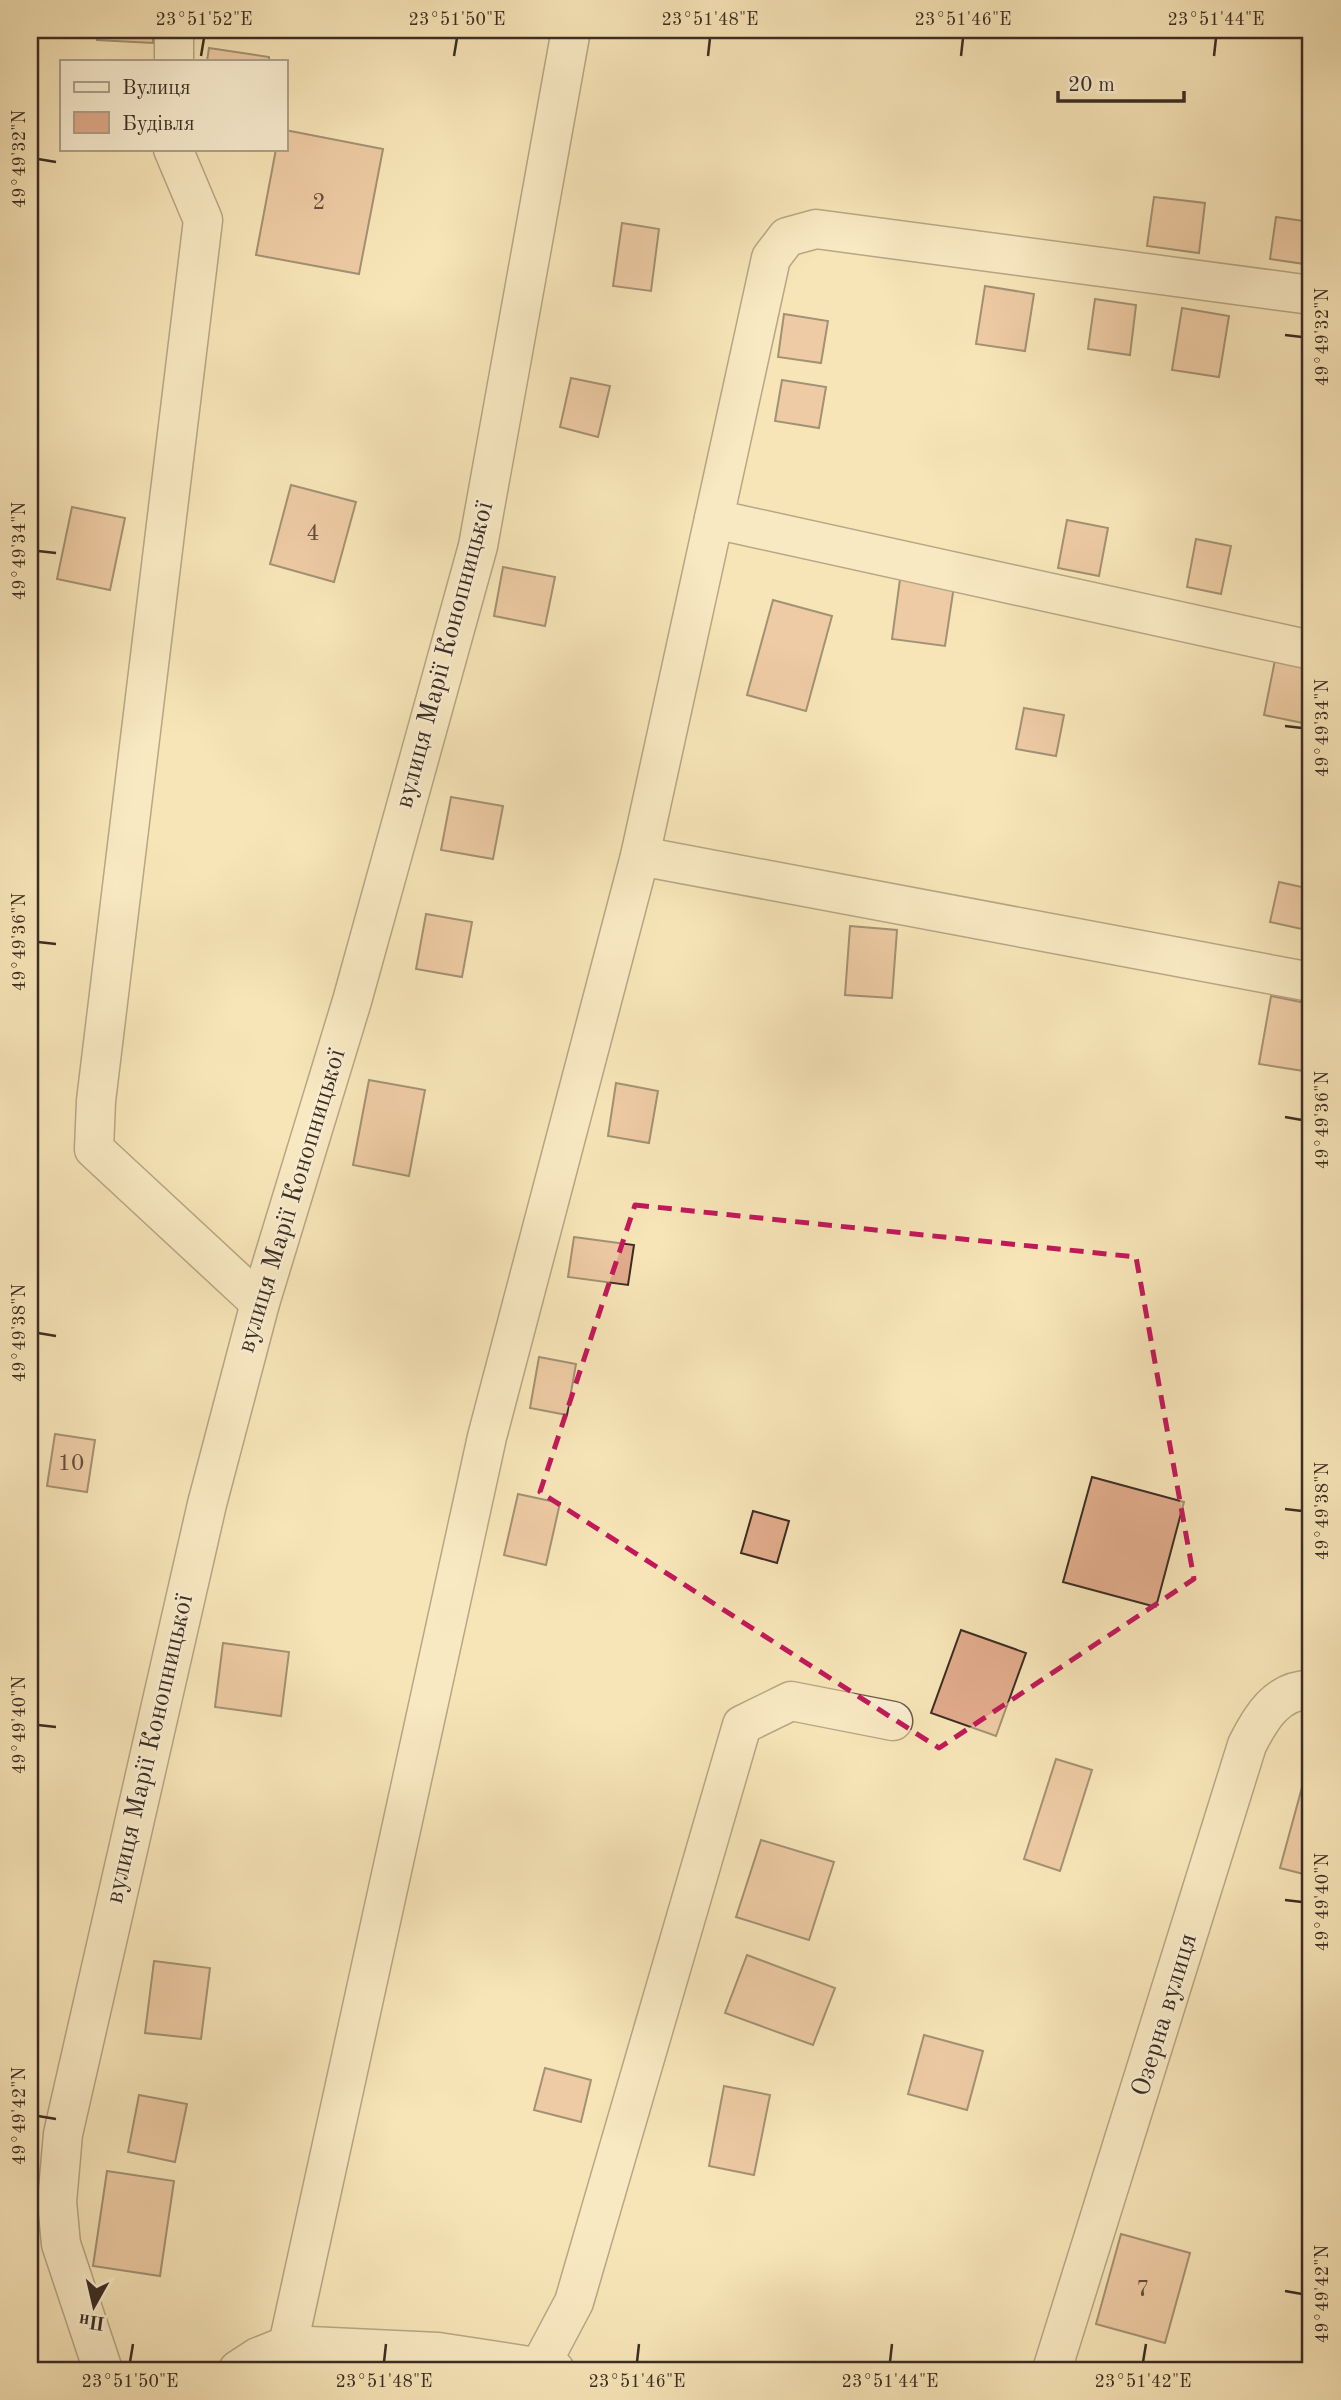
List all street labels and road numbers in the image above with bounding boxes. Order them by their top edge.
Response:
street label: вулиця Марії Конопницької [391,498,499,811]
street label: вулиця Марії Конопницької [233,1045,351,1356]
street label: вулиця Марії Конопницької [102,1591,198,1906]
street label: Озерна вулиця [1128,1930,1202,2100]

